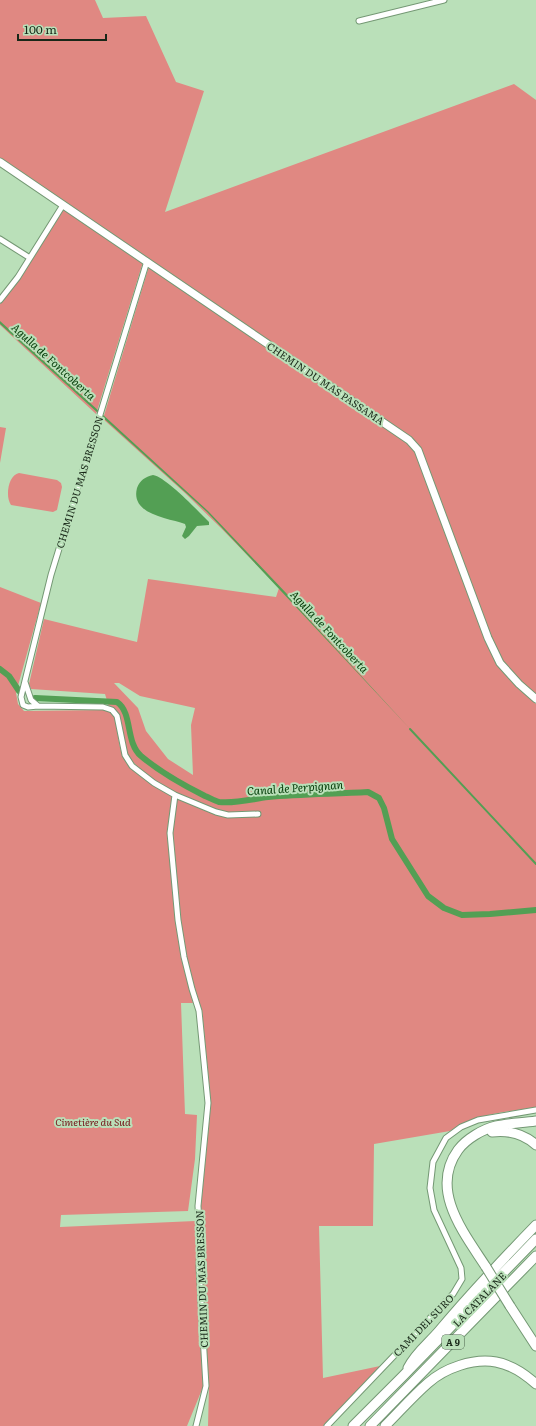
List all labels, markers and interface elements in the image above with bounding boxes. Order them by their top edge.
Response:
scale bar [18,16,106,42]
text: 100 m [24,20,57,38]
water label: Agulla de Fontcoberta [9,319,100,404]
street label: CHEMIN DU MAS PASSAMA [264,338,388,428]
street label: CHEMIN DU MAS BRESSON [52,414,106,550]
water label: Agulla de Fontcoberta [287,586,373,676]
water label: Canal de Perpignan [246,776,344,798]
park label: Cimetière du Sud [55,1114,131,1129]
street label: CHEMIN DU MAS BRESSON [191,1210,211,1348]
street label: LA CATALANE [449,1268,509,1330]
street label: CAMI DEL SURO [389,1290,457,1359]
road number: A 9 [442,1335,464,1349]

